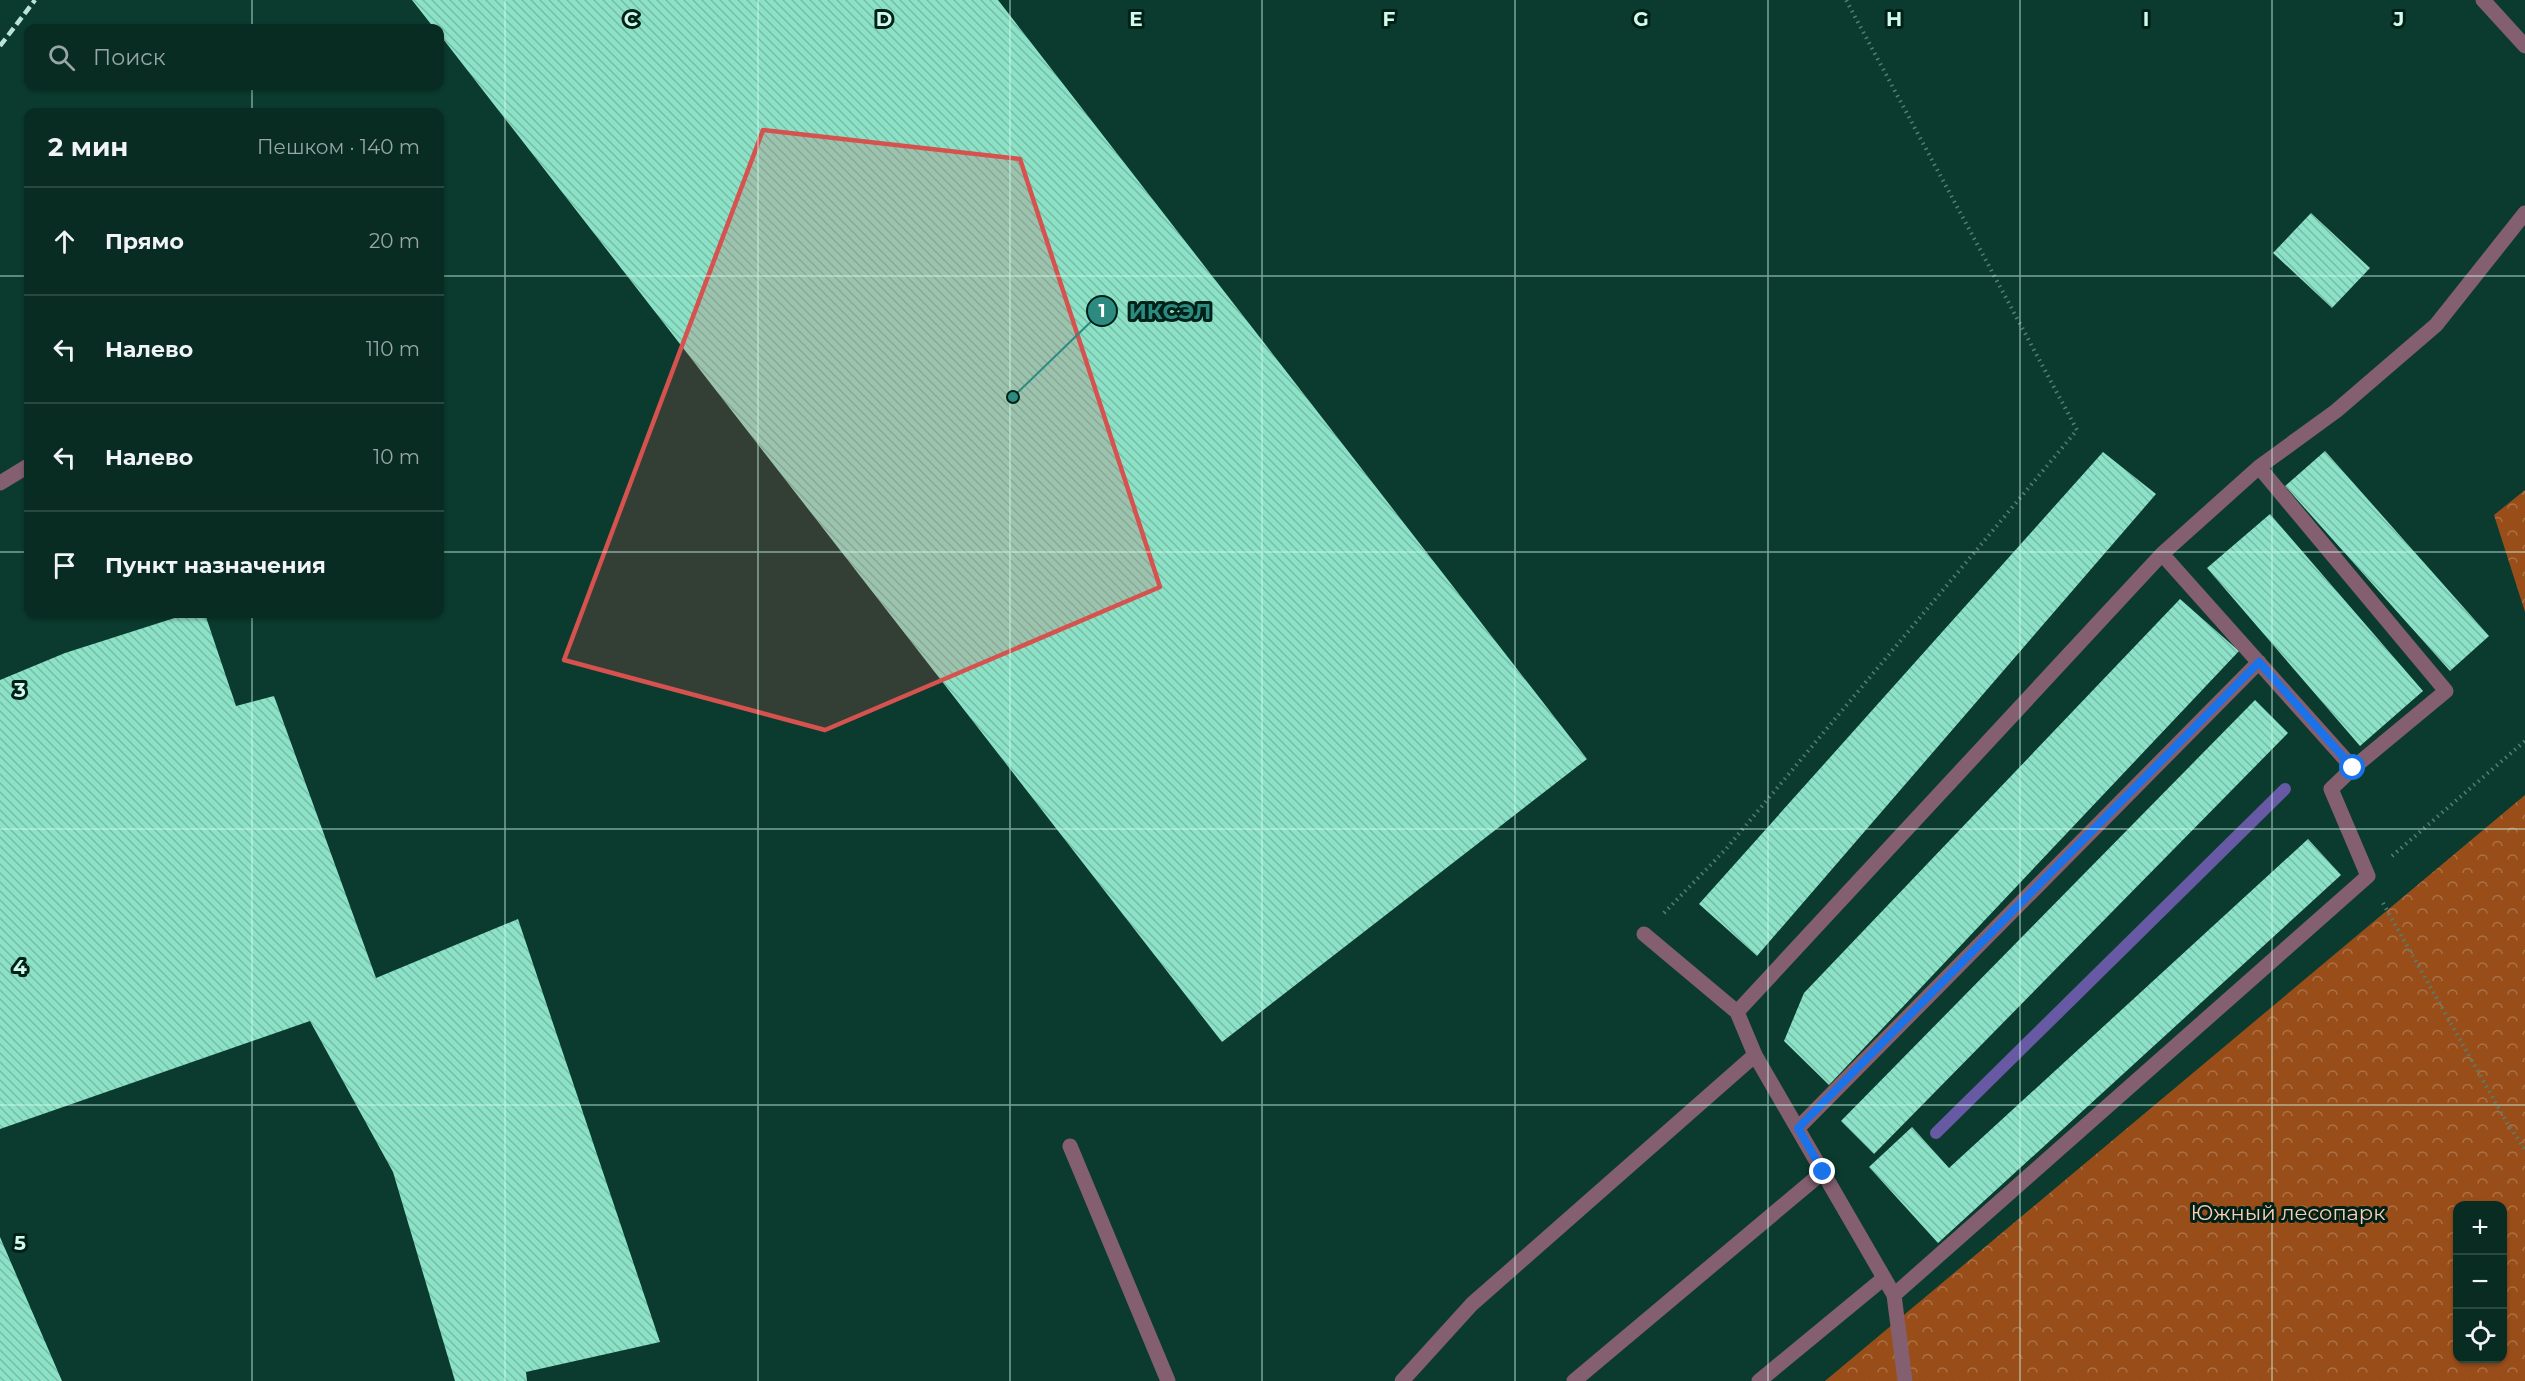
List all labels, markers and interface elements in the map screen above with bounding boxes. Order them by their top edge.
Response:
text: C [624,7,639,31]
text: D [876,7,892,31]
text: E [1129,7,1143,31]
text: F [1383,7,1396,31]
text: G [1633,7,1649,31]
text: H [1886,7,1902,31]
text: I [2143,7,2149,31]
text: J [2393,7,2404,31]
search box [24,24,444,90]
icon: search [45,41,78,74]
text: Поиск [93,44,165,71]
text: 2 мин [48,131,128,163]
text: Пешком · 140 m [257,135,420,159]
icon: ahead [48,225,81,258]
text: Прямо [105,228,184,255]
text: 20 m [369,229,420,253]
callout: ИКСЭЛ [1087,291,1224,331]
text: ИКСЭЛ [1129,298,1211,325]
text: 1 [1098,300,1106,322]
icon: left [48,333,81,366]
text: Налево [105,336,193,363]
text: 110 m [366,337,420,361]
icon: left [48,441,81,474]
text: Налево [105,444,193,471]
text: 10 m [373,445,420,469]
icon: arrive [48,549,81,582]
text: Пункт назначения [105,552,326,579]
text: 3 [13,678,26,702]
route start [2339,754,2365,780]
text: 4 [13,955,27,979]
route end [1809,1158,1835,1184]
park label: Южный лесопарк [2191,1200,2385,1225]
map controls [2453,1201,2507,1363]
button: + [2453,1201,2507,1255]
text: 5 [14,1231,26,1255]
button: − [2453,1255,2507,1309]
button: locate [2453,1309,2507,1363]

